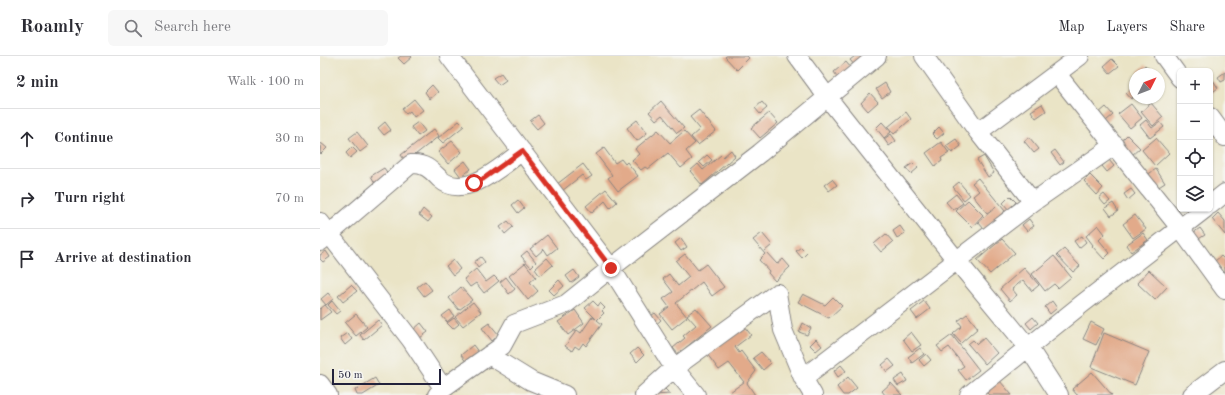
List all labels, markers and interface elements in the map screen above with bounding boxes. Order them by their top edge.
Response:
search box [108,10,388,46]
icon: search [122,17,144,39]
text: Roamly [20,18,84,37]
text: Search here [154,20,231,35]
text: Map [1059,20,1085,34]
text: Layers [1107,20,1148,34]
text: Share [1170,20,1205,34]
north arrow [1129,68,1165,104]
map controls [1177,68,1213,212]
button: + [1177,68,1213,104]
text: 2 min [16,74,59,91]
text: Walk · 100 m [227,75,304,88]
button: − [1177,104,1213,140]
icon: ahead [16,128,38,150]
text: Continue [54,131,113,146]
text: 30 m [275,132,304,145]
button: locate [1177,140,1213,176]
route start [465,174,483,192]
button: layers [1177,176,1213,212]
icon: right [16,188,38,210]
text: Turn right [54,191,125,206]
text: 70 m [275,192,304,205]
icon: arrive [16,248,38,270]
text: Arrive at destination [54,251,192,266]
route end [602,259,620,277]
scale bar [332,367,441,386]
text: 50 m [338,370,363,381]

